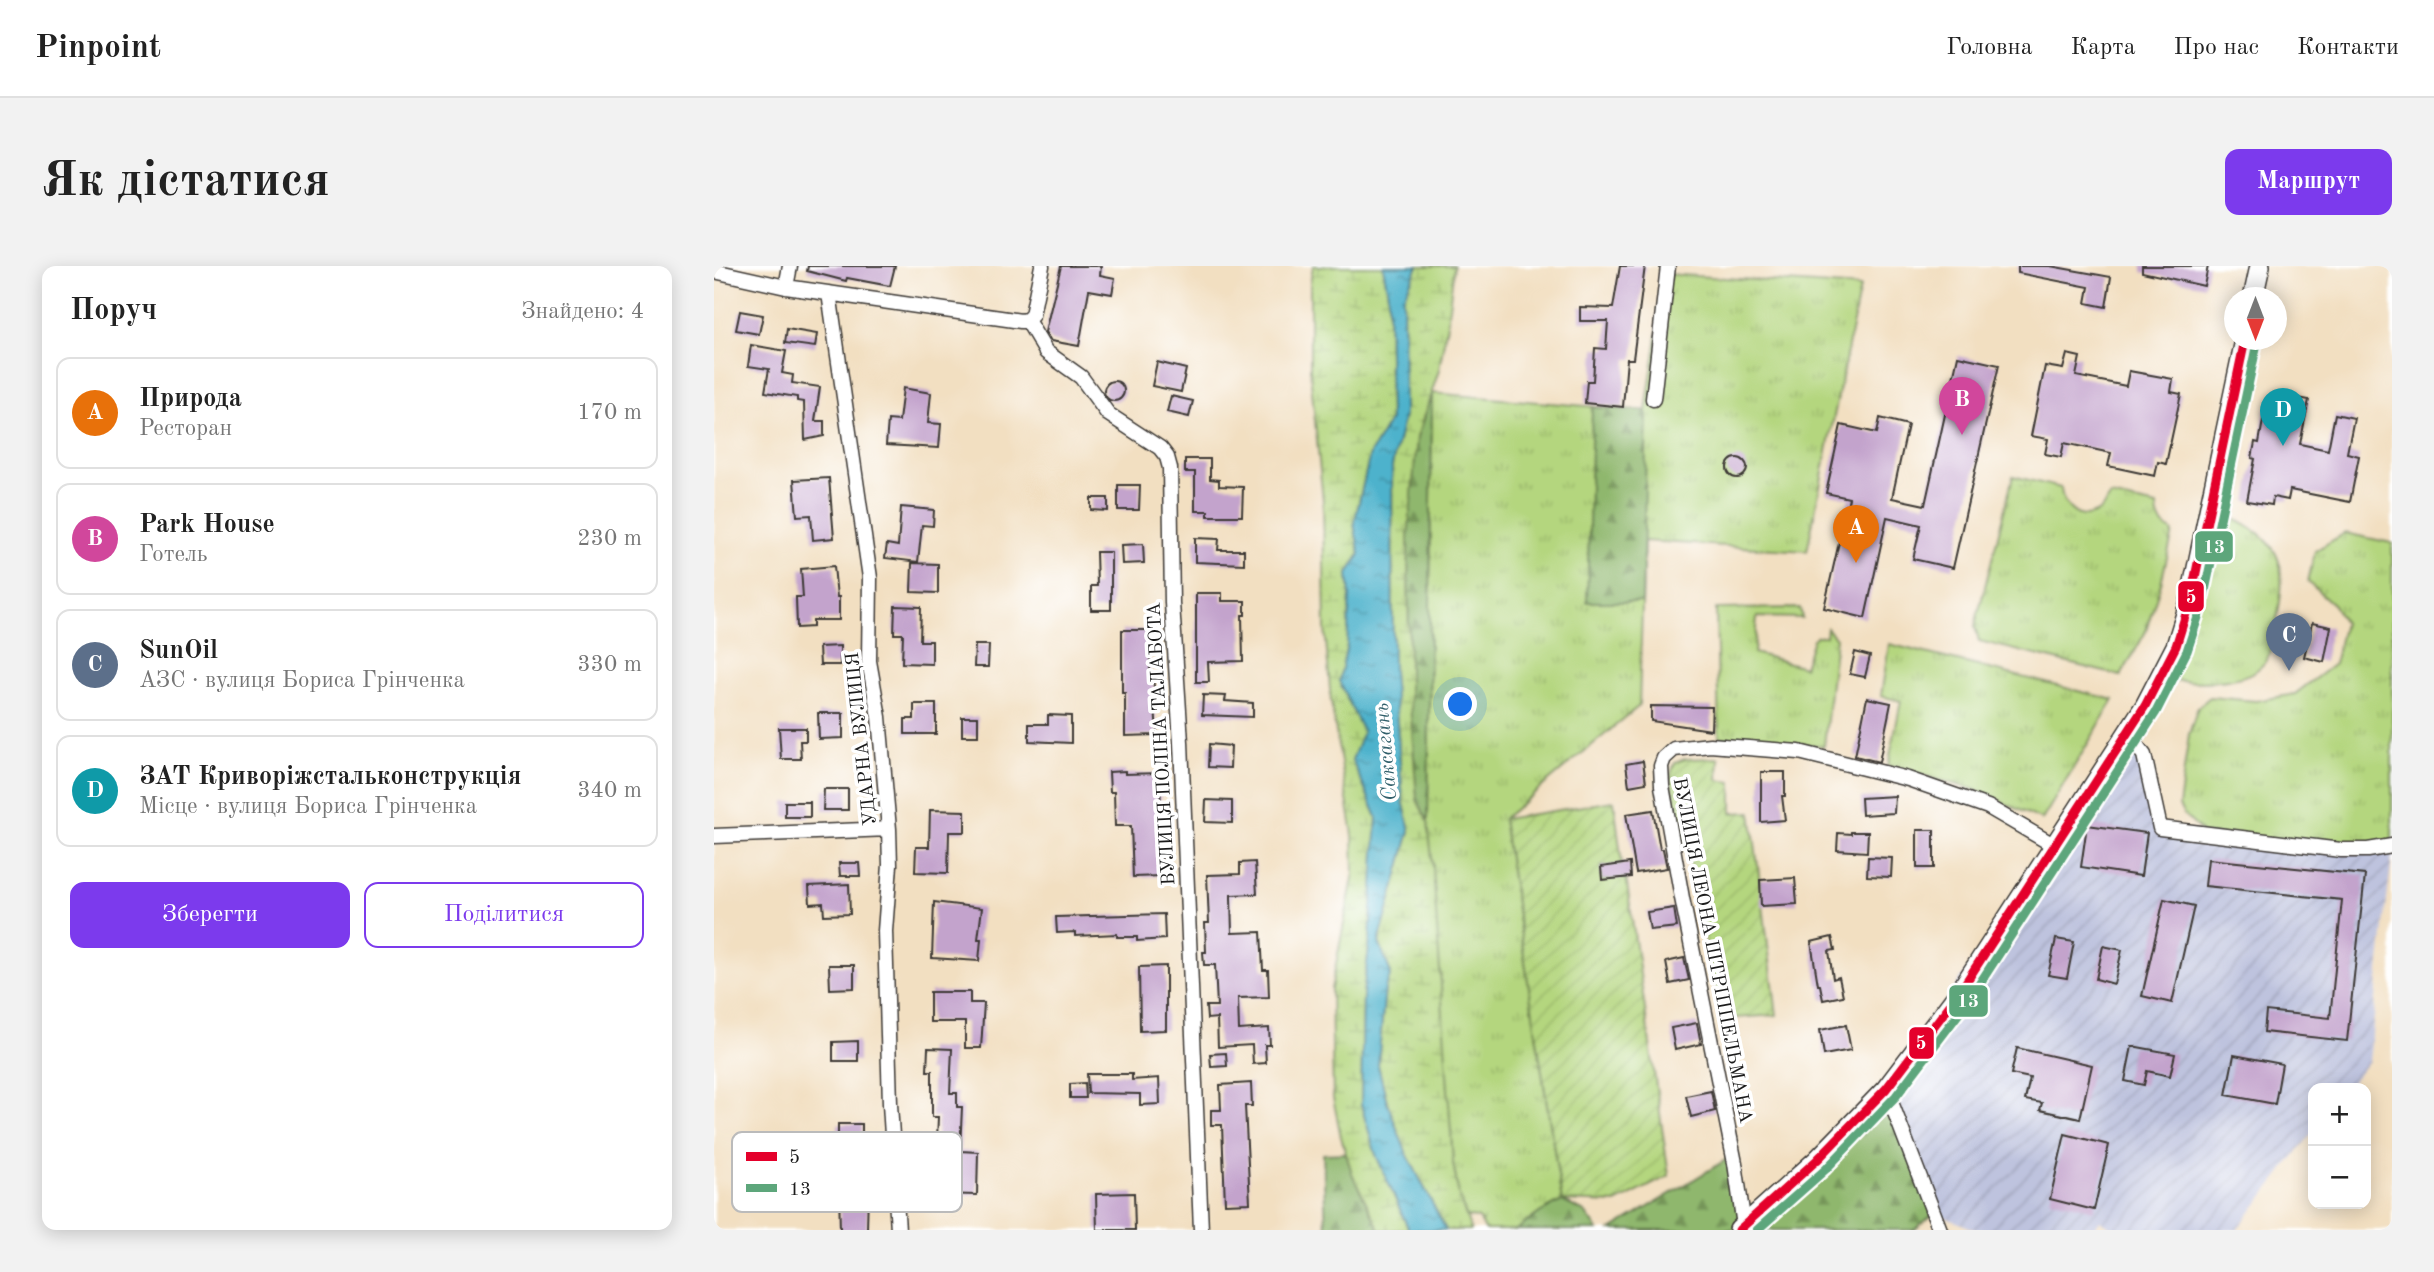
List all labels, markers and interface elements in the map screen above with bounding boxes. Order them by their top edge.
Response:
text: Pinpoint [35,32,161,65]
text: Головна [1946,36,2033,60]
text: Карта [2071,36,2136,60]
text: Про нас [2174,36,2259,60]
text: Контакти [2297,36,2399,60]
button: Маршрут [2225,149,2392,215]
text: Як дістатися [42,158,330,207]
north arrow [2224,287,2287,350]
text: Поруч [70,296,157,326]
text: Знайдено: 4 [521,300,644,323]
pin: B [1939,377,1985,435]
text: Природа [139,386,242,412]
pin: D [2260,388,2306,446]
text: A [86,401,104,424]
text: 170 m [577,401,642,424]
text: Ресторан [139,417,232,440]
pin: A [1833,505,1879,563]
text: Park House [139,512,275,538]
text: B [87,527,103,550]
text: 230 m [577,527,642,550]
line badge: 13 [2194,530,2234,563]
text: 13 [2203,539,2225,558]
text: Готель [139,543,207,566]
line badge: 5 [2177,580,2205,613]
text: 5 [2185,589,2197,608]
street label: ВУЛИЦЯ ПОЛІНА ТАЛАБОТА [1146,601,1179,886]
pin: C [2266,613,2312,671]
text: SunOil [139,638,218,664]
street label: УДАРНА ВУЛИЦЯ [844,651,881,826]
text: C [87,653,103,676]
text: 330 m [577,653,642,676]
text: АЗС · вулиця Бориса Грінченка [139,669,465,692]
your location [1443,687,1477,721]
water label: Саксагань [1372,702,1401,802]
text: ЗАТ Криворіжстальконструкція [139,764,521,790]
street label: ВУЛИЦЯ ЛЕОНА ШТРІППЕЛЬМАНА [1669,776,1755,1125]
text: D [86,779,104,802]
text: 340 m [577,779,642,802]
text: Місце · вулиця Бориса Грінченка [139,795,477,818]
button: Зберегти [70,882,350,948]
button: Поділитися [364,882,644,948]
line badge: 13 [1948,984,1989,1018]
text: 13 [1957,993,1979,1012]
line badge: 5 [1908,1026,1935,1060]
text: 5 [1915,1035,1927,1054]
map controls [2308,1083,2371,1209]
button: + [2308,1083,2371,1146]
legend [732,1132,962,1212]
button: − [2308,1146,2371,1209]
text: 5 [789,1149,800,1168]
text: 13 [789,1181,811,1200]

